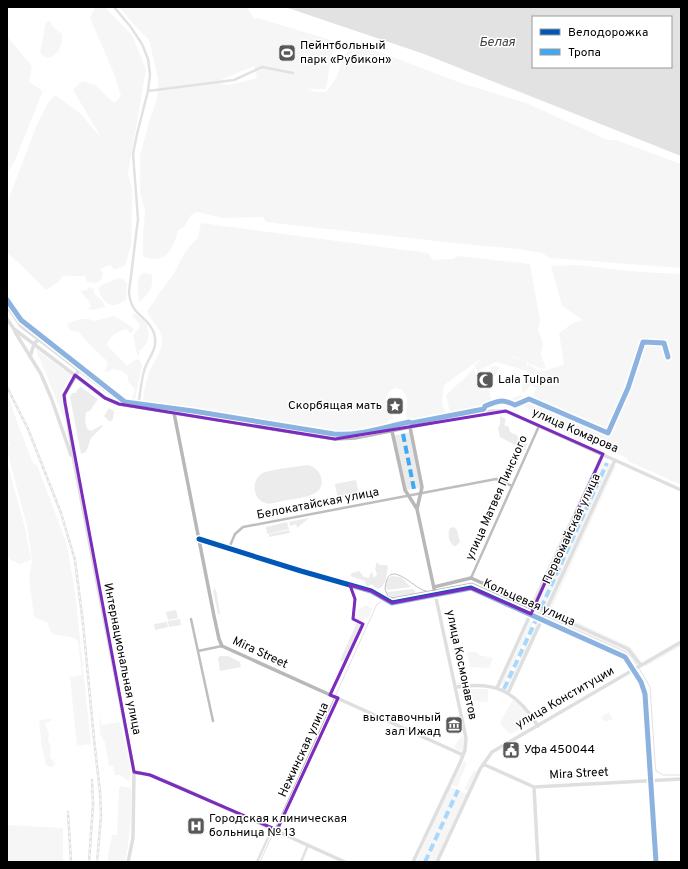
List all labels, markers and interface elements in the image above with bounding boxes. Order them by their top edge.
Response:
legend [532,16,672,68]
text: Велодорожка [568,25,648,41]
water label: Белая [479,35,515,51]
place label: Пейнтбольный парк «Рубикон» [300,38,391,68]
sports icon: Пейнтбольный парк «Рубикон» [277,43,297,63]
text: Тропа [568,45,601,61]
mosque icon: Lala Tulpan [475,370,495,390]
place label: Lala Tulpan [498,372,559,388]
place icon: Скорбящая мать [385,396,405,416]
place label: Скорбящая мать [288,398,382,414]
street label: улица Комарова [529,405,621,457]
street label: улица Матвея Пинского [462,433,532,563]
street label: Первомайская улица [539,471,605,587]
street label: Белокатайская улица [256,484,380,524]
street label: Кольцевая улица [480,576,578,630]
street label: Интернациональная улица [99,582,145,736]
street label: улица Космонавтов [442,609,480,721]
street label: Mira Street [230,633,290,673]
street label: улица Конституции [513,663,617,733]
street label: Нежинская улица [275,700,333,800]
place label: выставочный зал Ижад [363,710,441,740]
museum icon: выставочный зал Ижад [444,715,464,735]
public building icon: Уфа 450044 [501,740,521,760]
place label: Уфа 450044 [524,742,595,758]
street label: Mira Street [549,764,609,784]
place label: Городская клиническая больница № 13 [209,811,347,841]
hospital icon: Городская клиническая больница № 13 [186,816,206,836]

